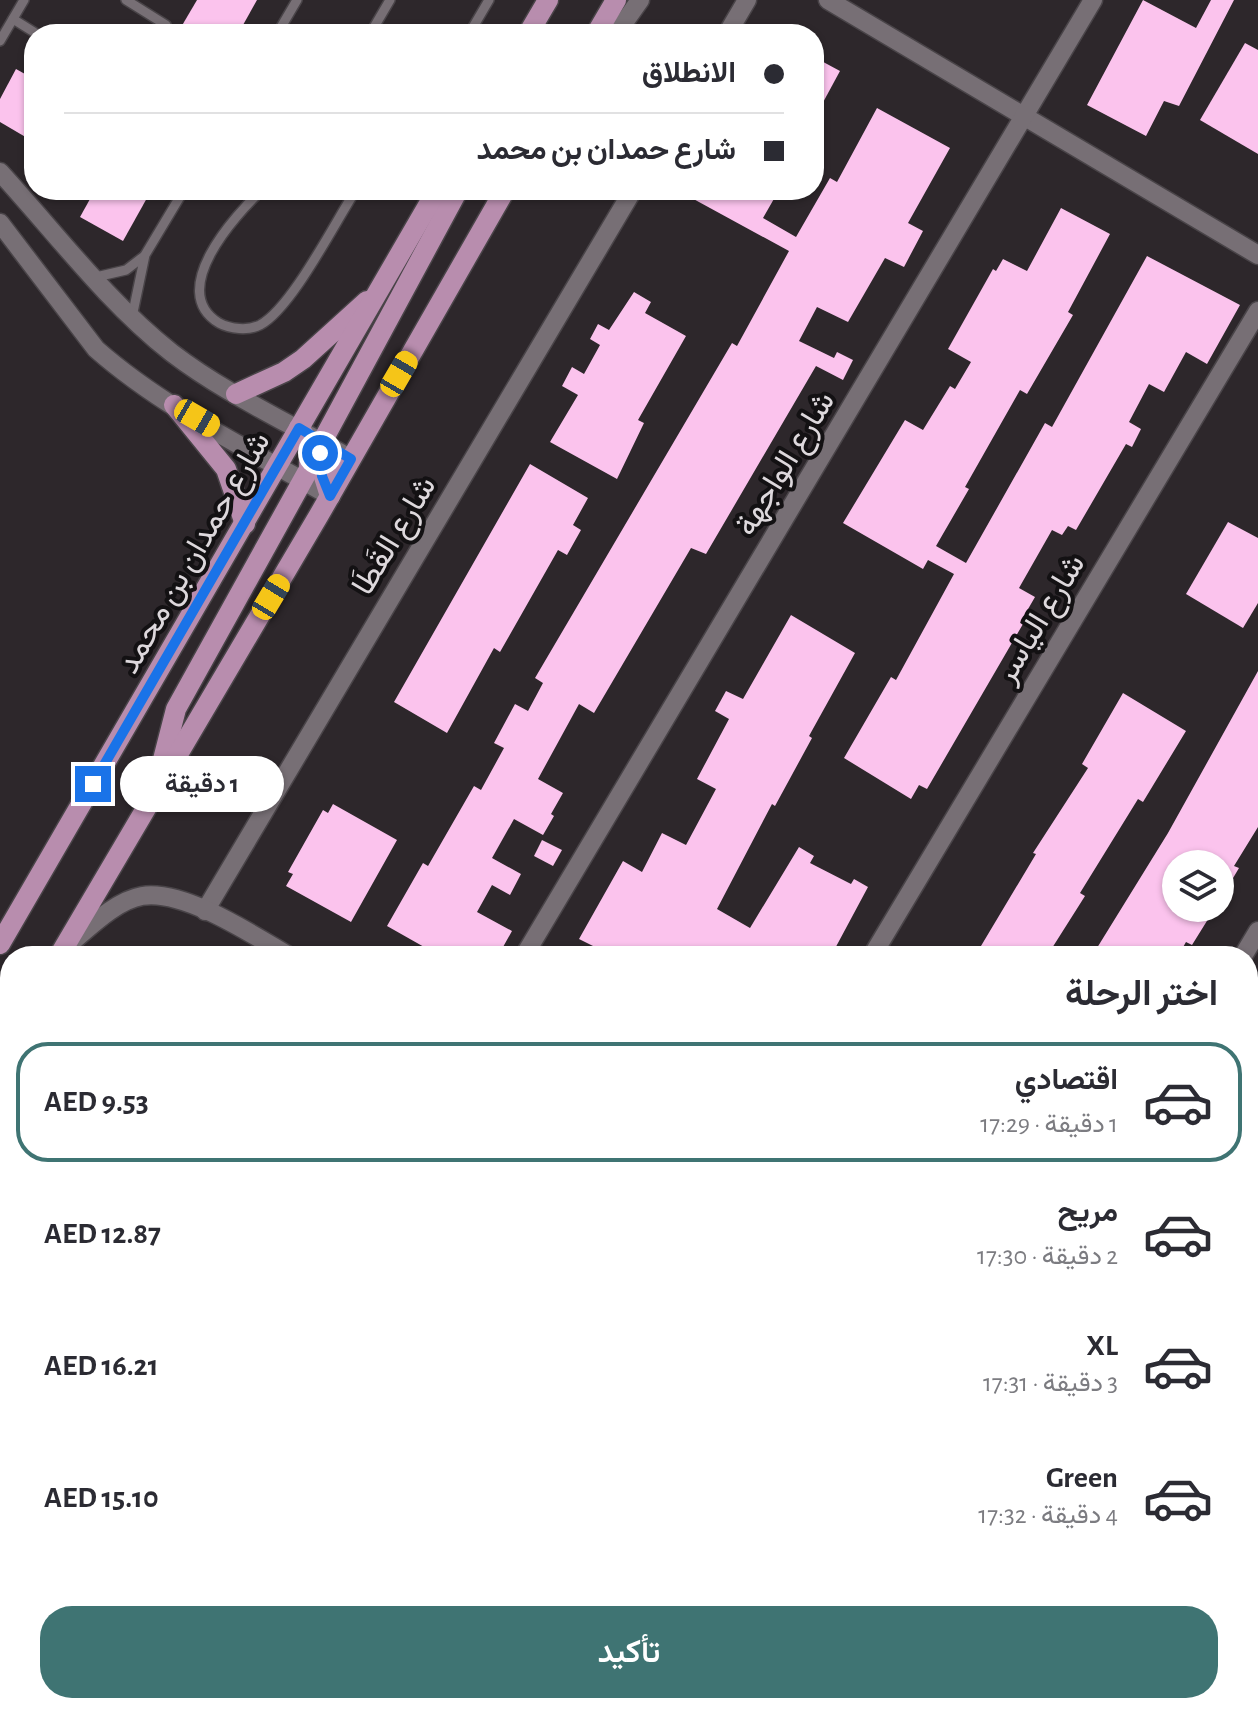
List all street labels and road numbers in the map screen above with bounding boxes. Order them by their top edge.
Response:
street label: شارع الواجهة [729,386,845,544]
street label: شارع حمدان بن محمد [112,426,280,681]
street label: شارع القَطَا [344,469,446,603]
street label: شارع الياسر [989,549,1095,692]

